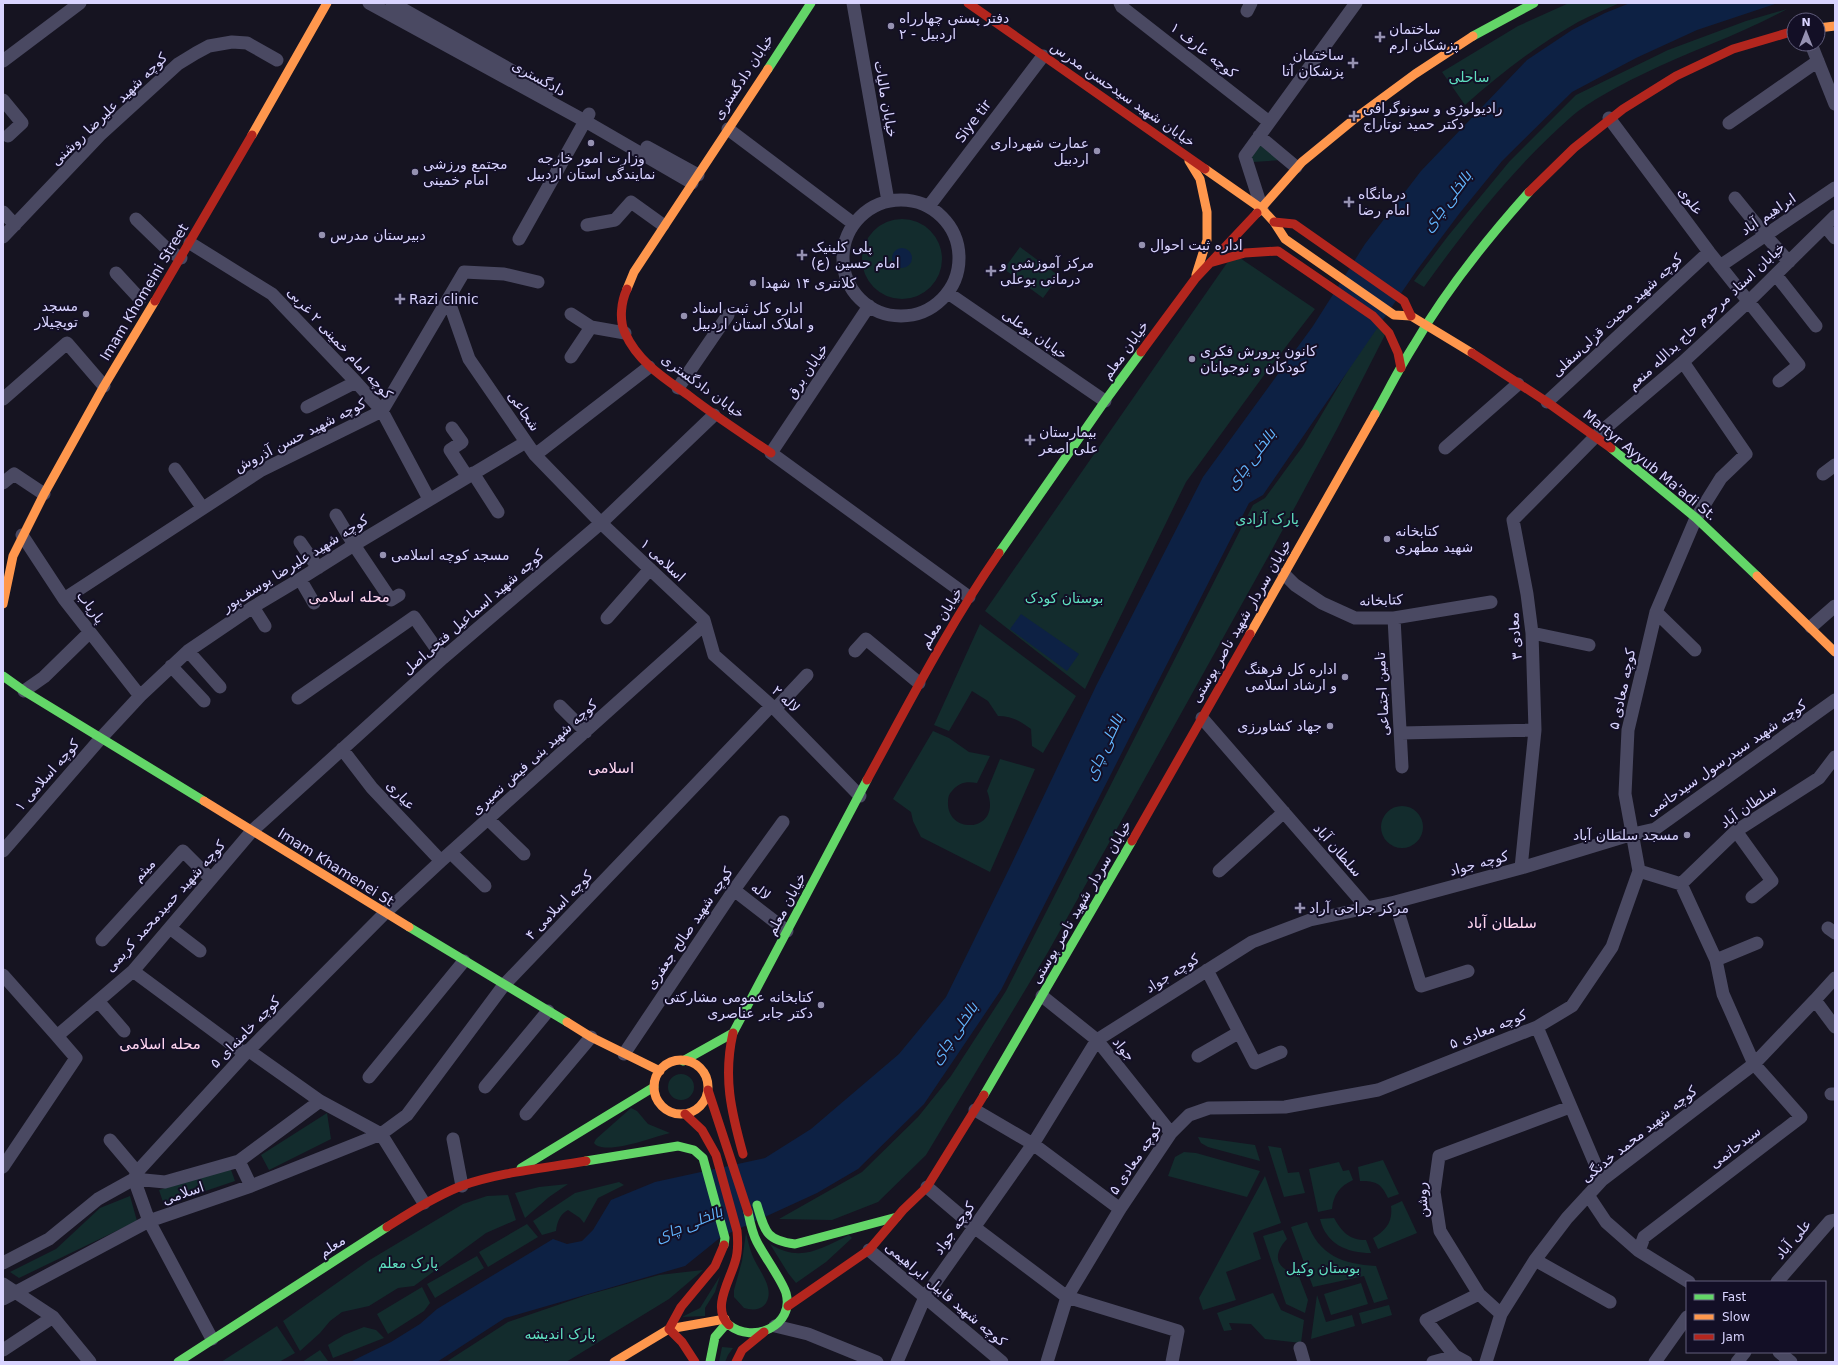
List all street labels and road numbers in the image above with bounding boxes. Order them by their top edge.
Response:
street label: کوچه عارف ۱ [1167,19,1241,82]
street label: خیابان دادگستری [709,31,777,123]
street label: خیابان شهید سیدحسن مدرس [1047,38,1198,151]
street label: کوچه شهید علیرضا روشنی [48,49,171,169]
street label: دادگستری [509,57,568,100]
street label: خیابان مالیات [871,59,901,139]
street label: Siye tir [952,96,994,145]
street label: علوی [1674,184,1707,219]
street label: ابراهیم آباد [1737,190,1799,239]
street label: Imam Khomeini Street [97,220,192,363]
street label: خیابان استاد مرحوم حاج یدالله منعم [1624,239,1789,394]
street label: کوچه شهید محبت قزلی‌سفلی [1548,250,1687,381]
street label: کوچه امام خمینی ۲ غربی [283,284,396,403]
street label: خیابان بوعلی [999,306,1071,363]
street label: خیابان معلم [1098,318,1152,383]
street label: خیابان برق [783,341,832,402]
street label: خیابان دادگستری [658,351,748,422]
street label: شجاعی [505,388,543,434]
street label: کوچه شهید حسن آذروش [231,395,369,476]
street label: Martyr Ayyub Ma'adi St. [1580,406,1720,524]
street label: کوچه شهید علیرضا یوسف‌پور [218,511,372,616]
street label: اسلامی ۱ [637,535,689,585]
street label: خیابان سردار شهید ناصر پوستی [1188,536,1295,706]
street label: کوچه شهید اسماعیل فتحی‌اصل [399,546,548,679]
street label: خیابان معلم [917,585,966,652]
street label: پاریاب [73,588,108,627]
street label: کتابخانه [1359,591,1403,609]
street label: معادی ۳ [1505,612,1525,660]
street label: کوچه معادی ۵ [1606,647,1639,731]
street label: تامین اجتماعی [1372,651,1393,736]
street label: لاله ۲ [769,682,803,716]
street label: کوچه شهید بنی فیض نصیری [468,696,601,819]
street label: کوچه شهید سیدرسول سیدحاتمی [1643,696,1810,821]
street label: کوچه اسلامی ۱ [12,736,83,815]
street label: عیاری [383,777,419,814]
street label: سلطان آباد [1717,781,1779,831]
street label: خیابان سردار شهید ناصر پوستی [1028,817,1135,987]
street label: سلطان آباد [1311,820,1365,880]
street label: Imam Khamenei St [275,825,397,909]
street label: کوچه شهید حمیدمحمد کریمی [102,837,229,976]
street label: کوچه جواد [1448,847,1511,880]
street label: میثم [130,855,159,885]
street label: کوچه شهید صالح جعفری [642,864,737,993]
street label: کوچه اسلامی ۴ [522,867,597,943]
street label: خیابان معلم [763,870,810,938]
street label: لاله [748,879,774,903]
street label: کوچه جواد [1142,950,1203,997]
street label: کوچه خامنه‌ای ۵ [207,993,284,1072]
street label: کوچه معادی ۵ [1447,1006,1530,1053]
street label: جواد [1109,1034,1138,1065]
street label: کوچه شهید محمد خدنگی [1578,1082,1701,1186]
street label: کوچه معادی ۵ [1105,1120,1166,1198]
street label: سیدحاتمی [1706,1123,1764,1171]
street label: اسلامی [160,1178,206,1208]
street label: روشن [1413,1182,1432,1218]
street label: کوچه جواد [930,1198,979,1258]
street label: علی آباد [1771,1216,1815,1262]
street label: معلم [316,1232,349,1261]
street label: کوچه شهید قابیل ابراهیمی [881,1238,1010,1350]

